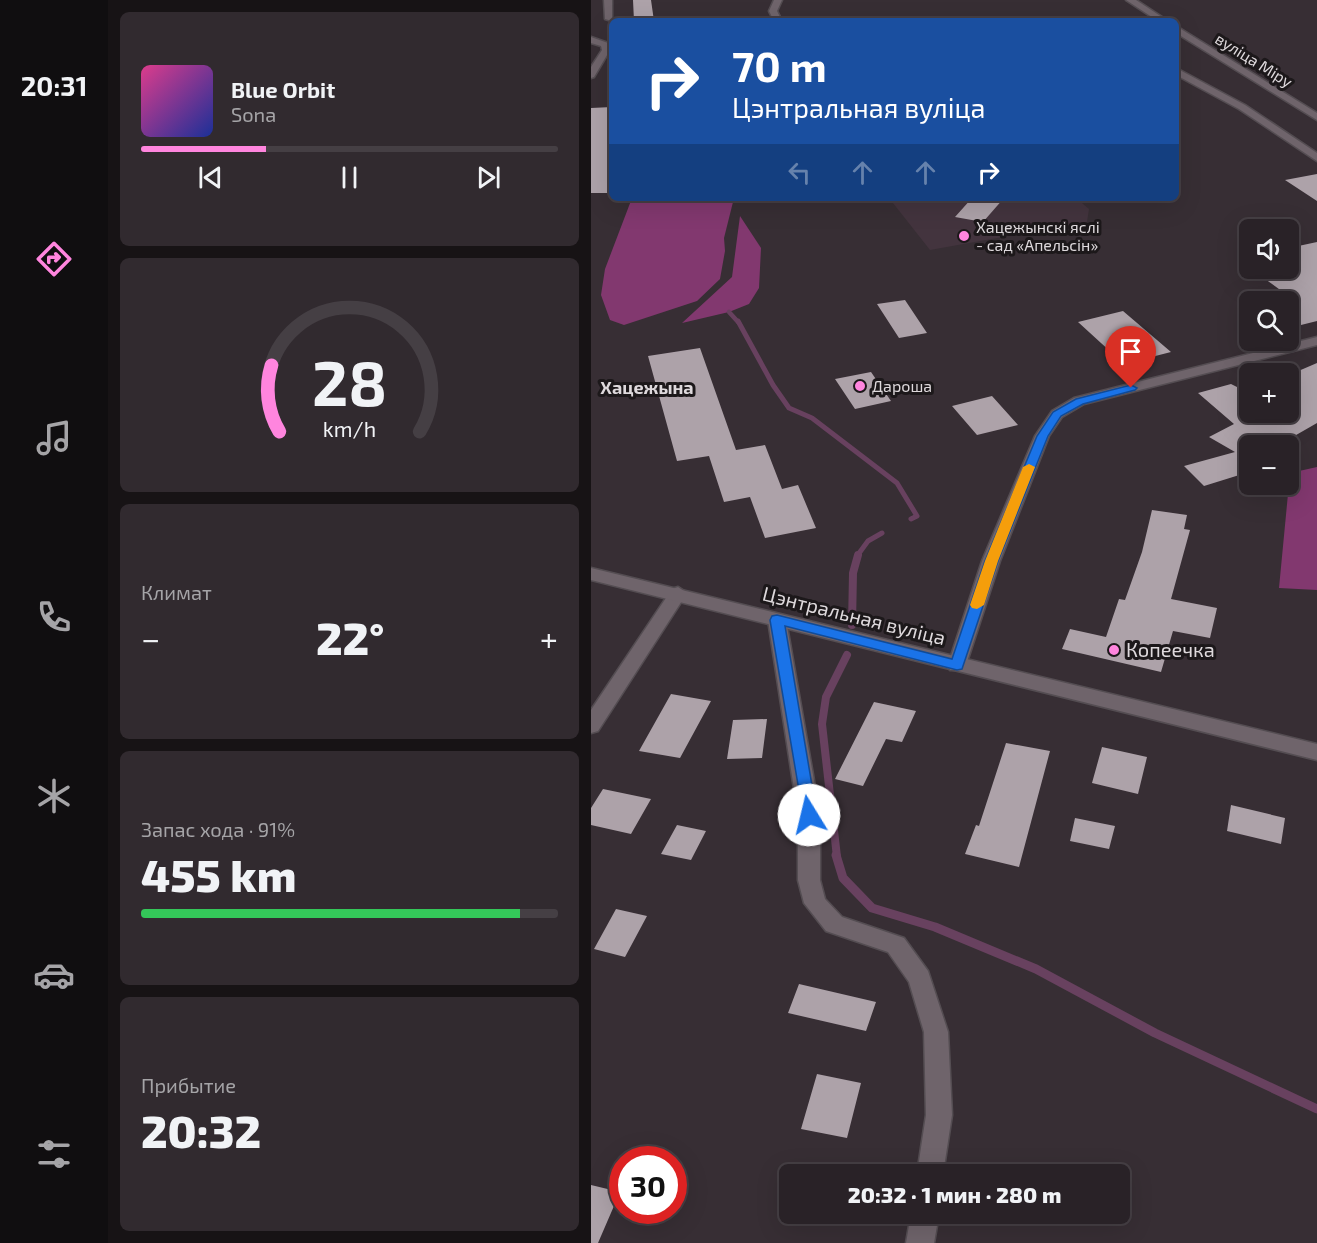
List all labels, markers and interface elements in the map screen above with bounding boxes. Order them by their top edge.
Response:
street label: вуліца Міру [1212,28,1297,92]
text: 70 m [732,40,827,90]
icon: right [633,42,711,120]
text: 20:31 [21,69,87,101]
text: Blue Orbit [231,76,335,102]
text: Цэнтральная вуліца [732,91,985,123]
text: Sona [231,102,276,126]
icon: left [783,156,816,189]
icon: ahead [846,156,879,189]
icon: ahead [909,156,942,189]
icon: right [972,156,1005,189]
icon: previous [194,161,227,194]
icon: pause [333,161,366,194]
icon: next [472,161,505,194]
place label: Хацежынскі яслі - сад «Апельсін» [976,217,1100,254]
map controls [1239,219,1299,495]
button: sound [1239,219,1299,279]
marker: Хацежынскі яслі - сад «Апельсін» [957,229,971,243]
icon: directions [33,238,75,280]
button: search [1239,291,1299,351]
pin [1105,326,1156,388]
icon: arrive [1114,335,1147,368]
text: 28 [312,344,387,419]
button: + [1239,363,1299,423]
district label: Хацежына [600,376,694,398]
place label: Дароша [872,376,932,395]
marker: Дароша [853,379,867,393]
icon: music [33,417,75,459]
text: km/h [323,417,376,442]
button: − [1239,435,1299,495]
text: Климат [141,580,212,604]
street label: Цэнтральная вуліца [760,581,948,650]
icon: phone [33,596,75,638]
text: 22° [316,610,384,664]
text: − [141,618,160,658]
text: + [540,618,558,658]
place label: Копеечка [1126,637,1215,661]
marker: Копеечка [1107,643,1121,657]
icon: climate [33,775,75,817]
position arrow [777,783,841,847]
text: Запас хода · 91% [141,817,295,841]
text: 455 km [141,847,296,901]
icon: car [33,954,75,996]
text: Прибытие [141,1073,236,1097]
text: 20:32 [141,1103,261,1157]
icon: filters [33,1133,75,1175]
speed limit sign: 30 [609,1146,687,1224]
text: 20:32 · 1 мин · 280 m [848,1181,1061,1207]

